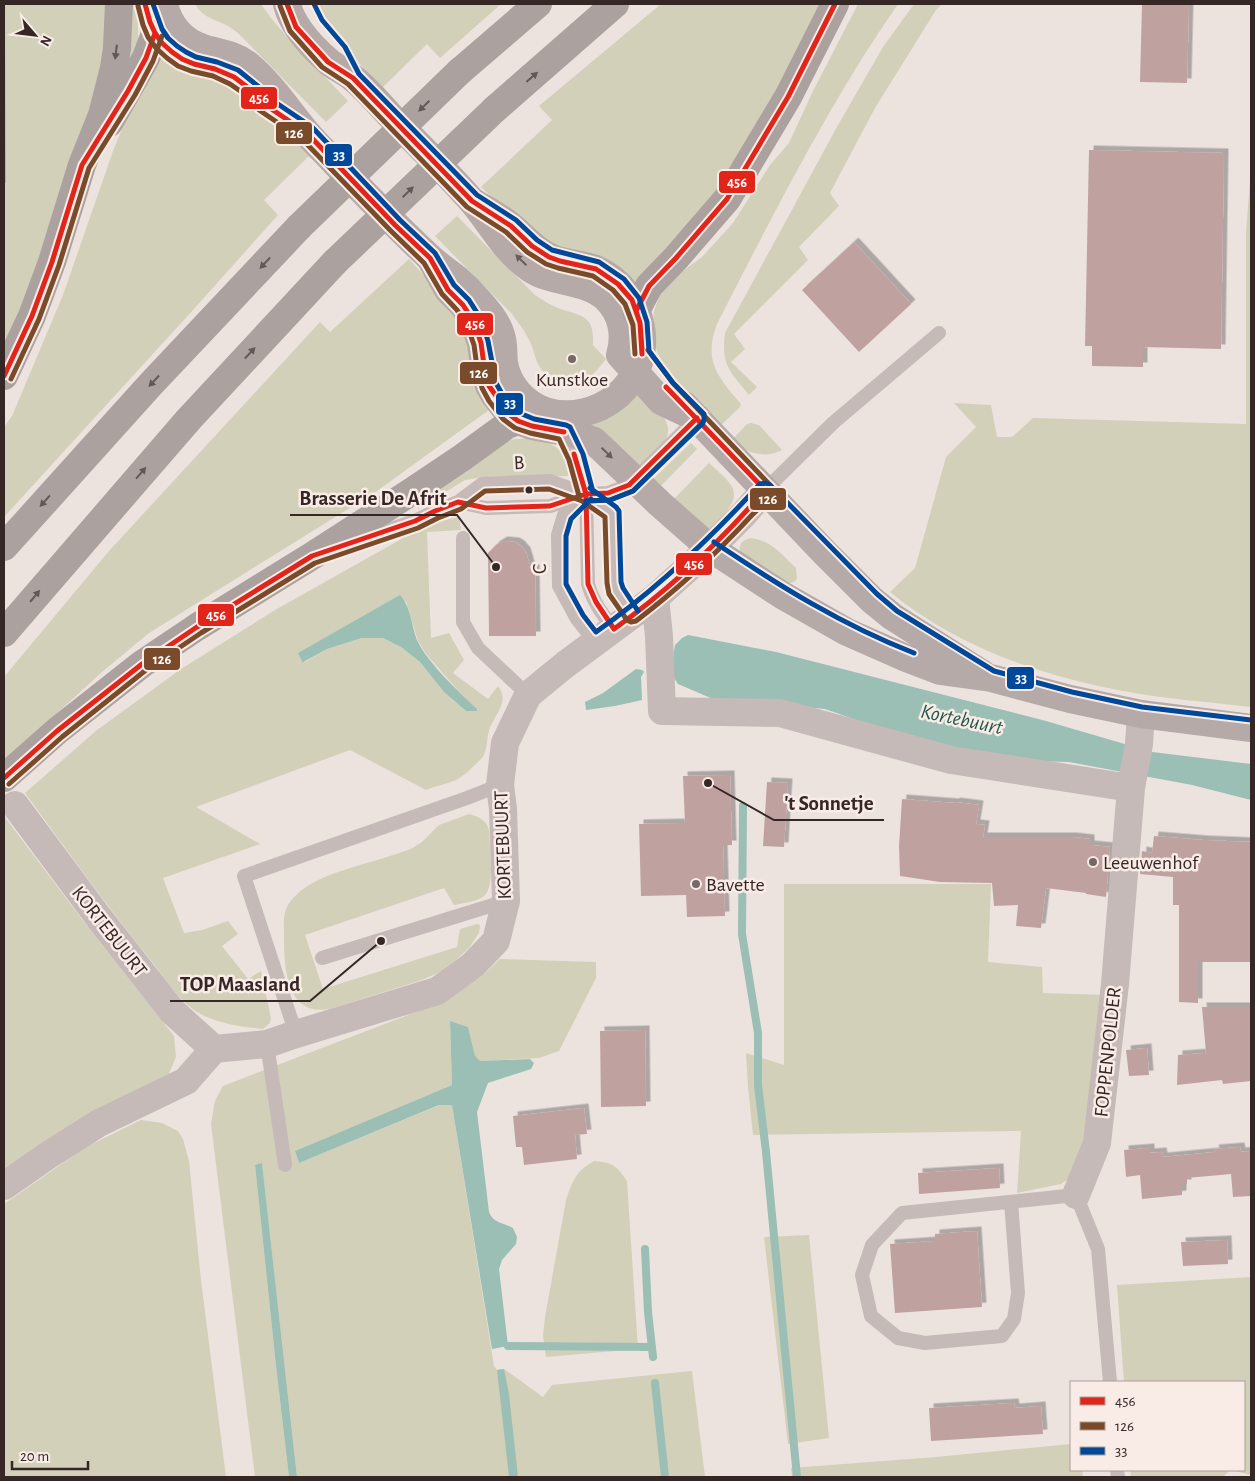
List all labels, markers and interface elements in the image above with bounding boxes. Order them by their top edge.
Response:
north arrow [10,10,60,60]
text: N [37,33,54,48]
one-way arrow [112,45,120,61]
one-way arrow [525,71,538,82]
line badge: 456 [240,86,278,110]
text: 456 [249,92,269,106]
one-way arrow [418,99,430,111]
line badge: 126 [275,121,313,145]
text: 126 [285,127,303,141]
line badge: 33 [324,143,353,167]
text: 33 [333,149,345,163]
line badge: 456 [718,170,756,194]
text: 456 [727,176,747,190]
one-way arrow [402,186,414,198]
one-way arrow [515,254,527,266]
one-way arrow [259,256,271,268]
line badge: 456 [456,312,494,336]
text: 456 [465,318,485,332]
one-way arrow [244,347,256,359]
marker: Kunstkoe [566,353,578,365]
line badge: 126 [459,361,498,385]
text: 126 [470,367,488,381]
place label: Kunstkoe [536,370,608,390]
one-way arrow [148,374,160,386]
line badge: 33 [495,392,524,416]
text: 33 [504,397,516,411]
one-way arrow [601,447,613,459]
street label: B [513,453,525,473]
one-way arrow [136,467,147,480]
callout: Brasserie De Afrit [290,479,457,515]
unlabelled marker [524,485,534,495]
line badge: 126 [749,487,787,511]
text: Brasserie De Afrit [299,488,447,509]
text: 126 [759,493,777,507]
one-way arrow [39,495,51,507]
line badge: 456 [675,552,713,576]
text: 456 [684,558,704,572]
street label: C [530,564,550,574]
one-way arrow [29,590,40,602]
line badge: 456 [197,603,235,627]
text: 456 [206,609,226,623]
line badge: 126 [143,647,181,671]
text: 126 [153,653,171,667]
line badge: 33 [1006,666,1035,690]
text: 33 [1015,672,1027,686]
water label: Kortebuurt [919,701,1005,738]
callout: 't Sonnetje [774,784,884,820]
street label: KORTEBUURT [491,790,515,900]
text: 't Sonnetje [784,793,874,814]
place label: Leeuwenhof [1103,853,1199,873]
marker: Leeuwenhof [1087,856,1099,868]
place label: Bavette [706,875,765,895]
marker: Bavette [690,878,702,890]
street label: KORTEBUURT [68,883,151,981]
callout: TOP Maasland [170,965,310,1001]
text: TOP Maasland [180,974,300,995]
street label: FOPPENPOLDER [1091,986,1125,1118]
legend [1070,1381,1245,1471]
text: 456 [1115,1394,1136,1409]
text: 126 [1115,1419,1134,1434]
scale bar [12,1438,89,1470]
text: 33 [1115,1444,1127,1459]
text: 20 m [20,1449,49,1464]

